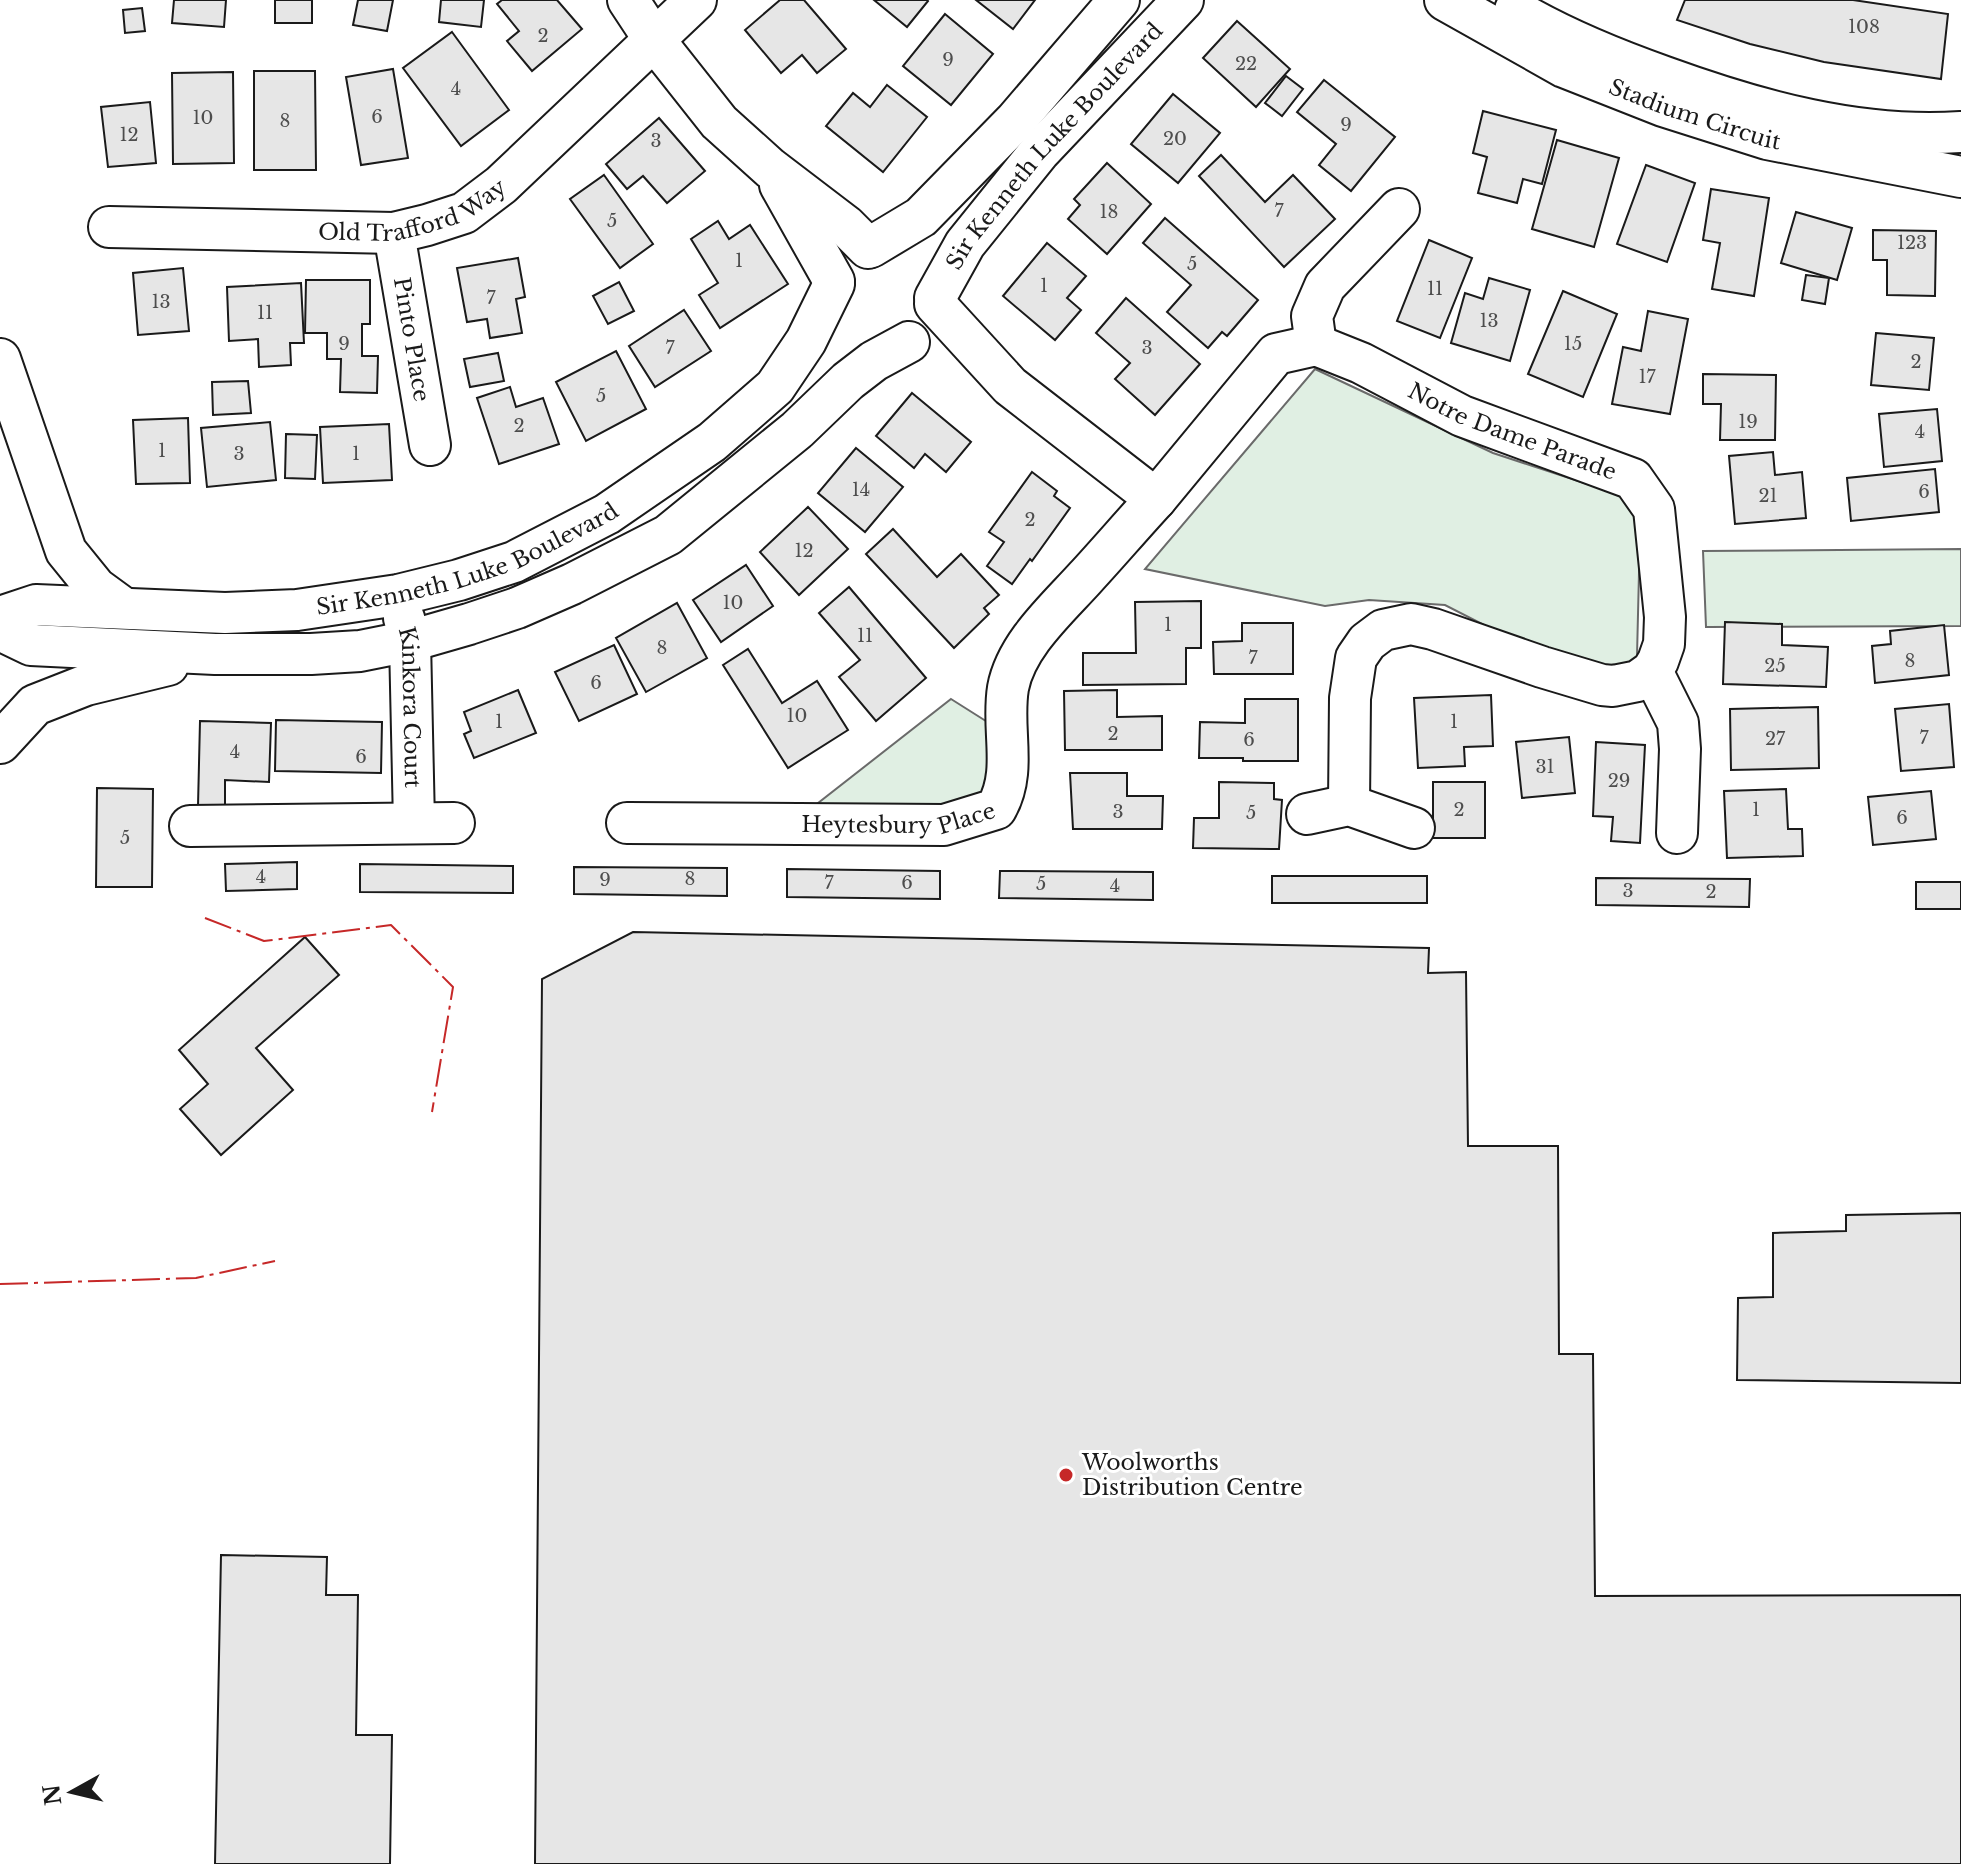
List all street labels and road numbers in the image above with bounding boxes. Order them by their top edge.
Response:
street label: Sir Kenneth Luke Boulevard [940,17,1168,274]
street label: Stadium Circuit [1605,73,1784,155]
street label: Old Trafford Way [318,173,511,246]
street label: Pinto Place [388,275,436,404]
street label: Notre Dame Parade [1404,377,1620,485]
street label: Sir Kenneth Luke Boulevard [314,497,624,620]
street label: Kinkora Court [393,624,427,789]
street label: Heytesbury Place [801,797,998,840]

